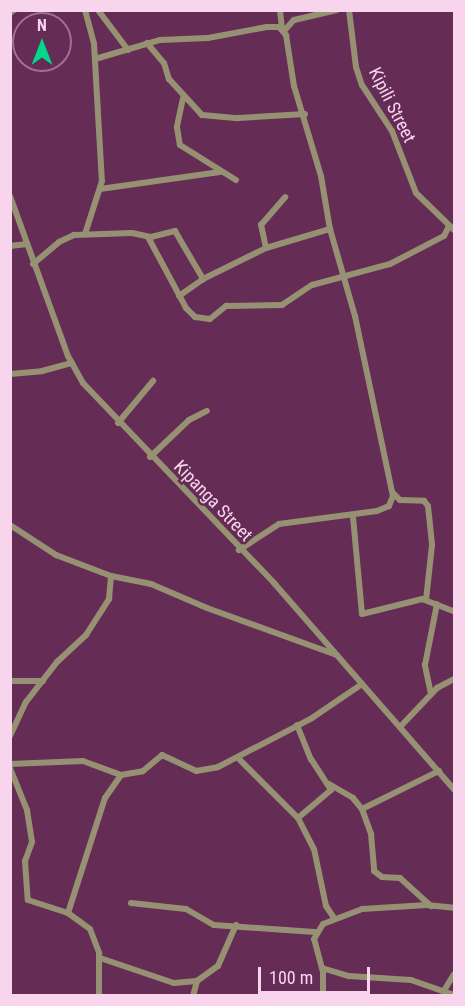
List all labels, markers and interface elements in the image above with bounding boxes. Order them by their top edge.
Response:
north arrow [12,12,72,72]
text: N [37,16,47,35]
street label: Kipili Street [364,64,420,146]
street label: Kipanga Street [169,456,257,546]
scale bar [261,955,374,993]
text: 100 m [269,967,313,988]

